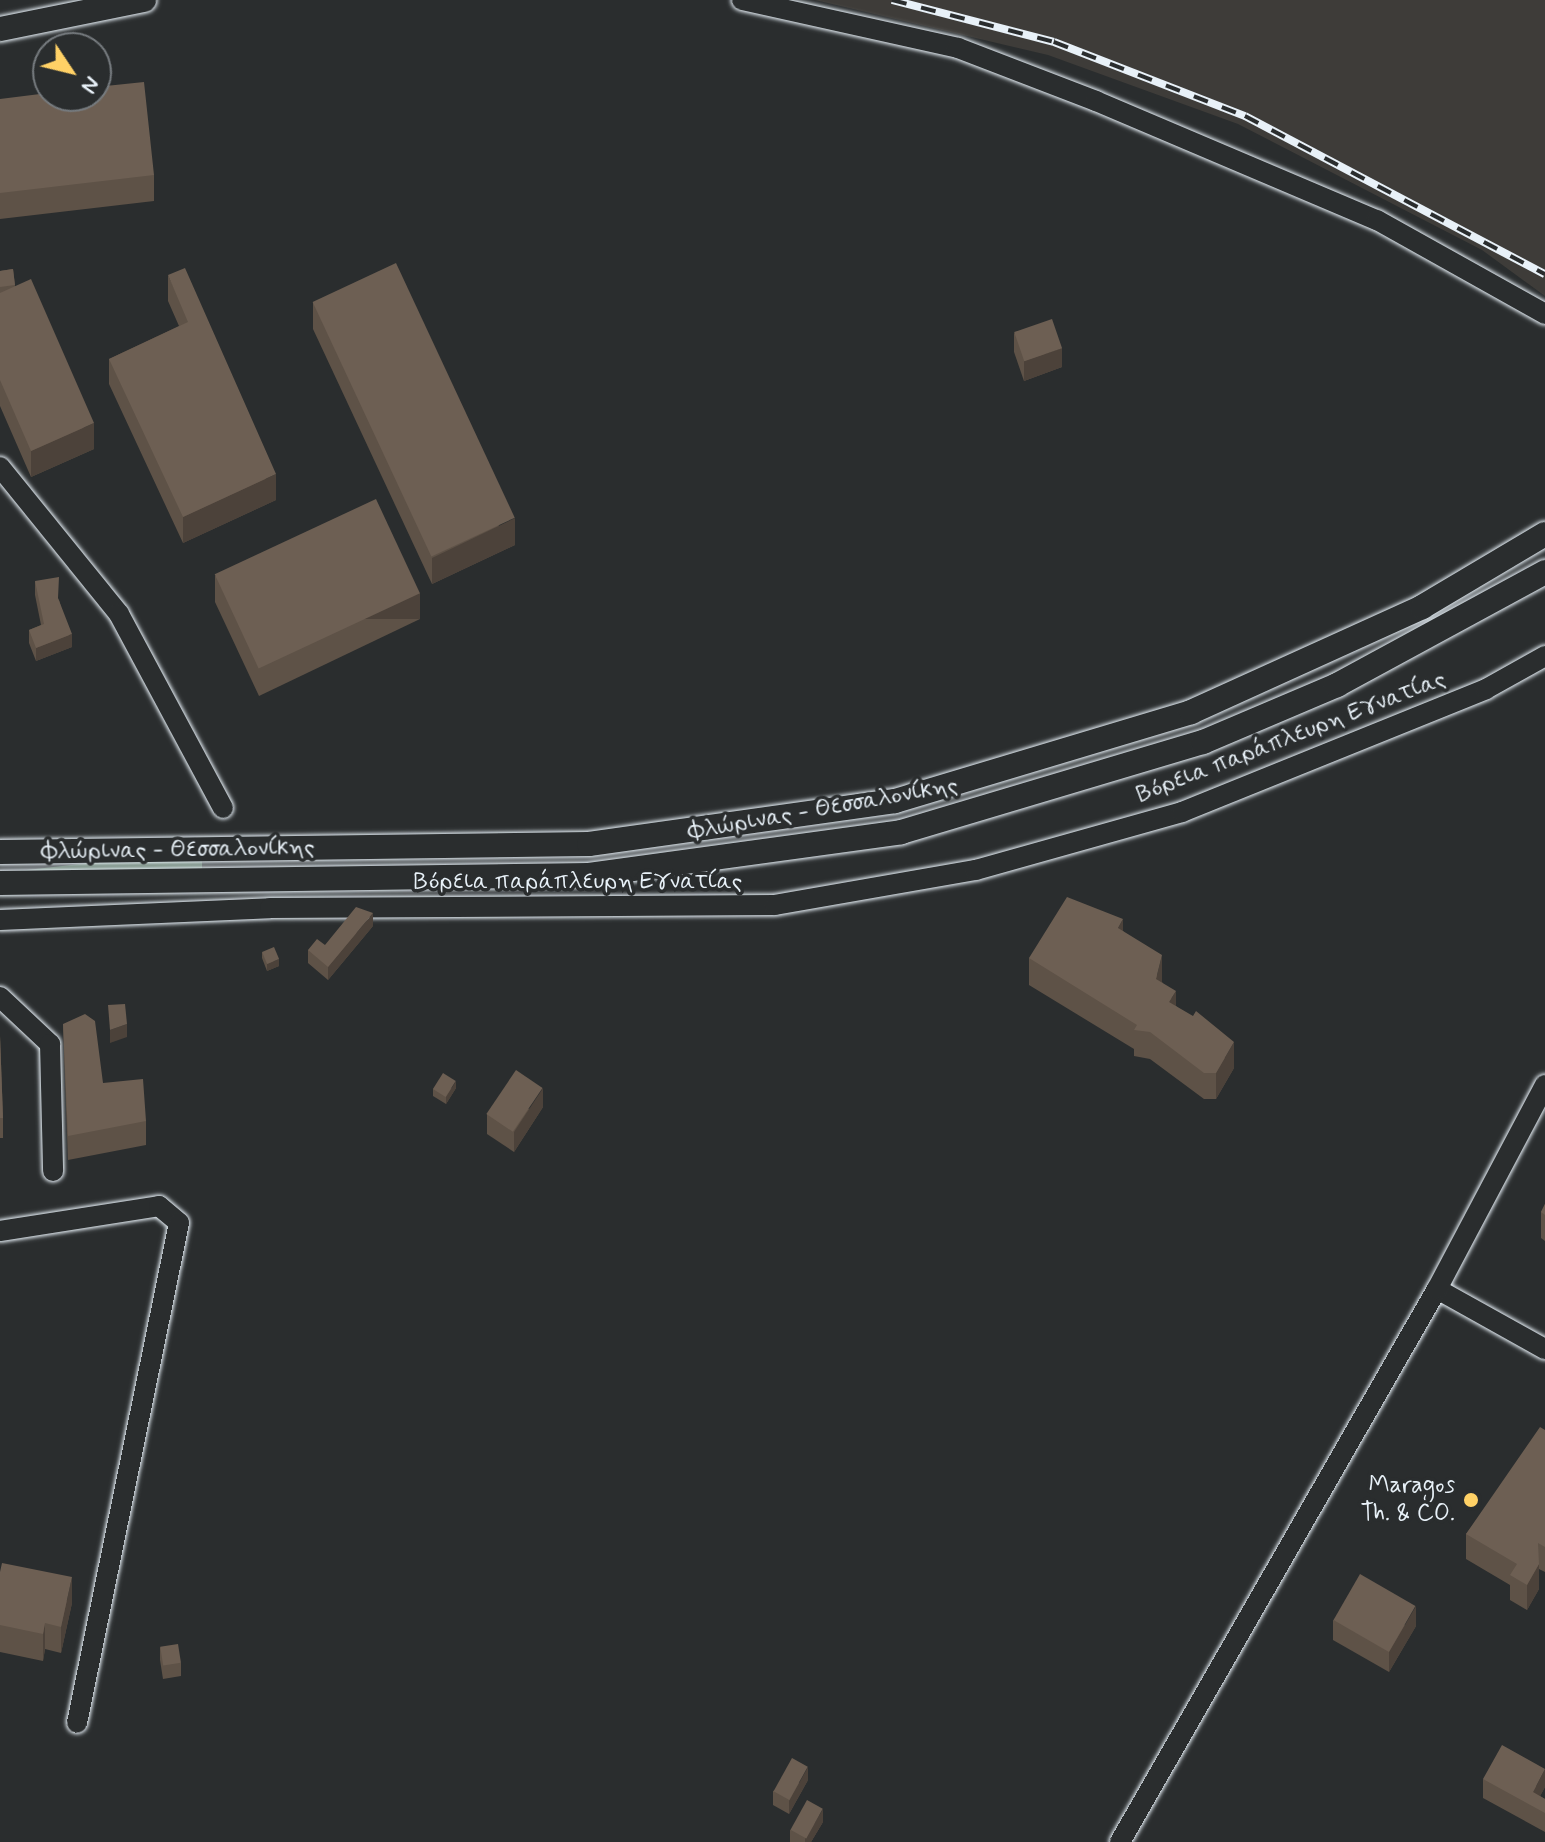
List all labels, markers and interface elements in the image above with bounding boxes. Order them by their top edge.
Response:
north arrow [32,32,112,112]
text: N [74,71,106,99]
street label: Βόρεια παράπλευρη Εγνατίας [1132,665,1450,809]
street label: Φλώρινας - Θεσσαλονίκης [686,771,960,847]
street label: Φλώρινας - Θεσσαλονίκης [41,833,315,867]
street label: Βόρεια παράπλευρη Εγνατίας [414,868,742,896]
place label: Maragos Th. & CO. [1360,1472,1455,1528]
marker: Maragos Th. & CO. [1462,1491,1480,1509]

